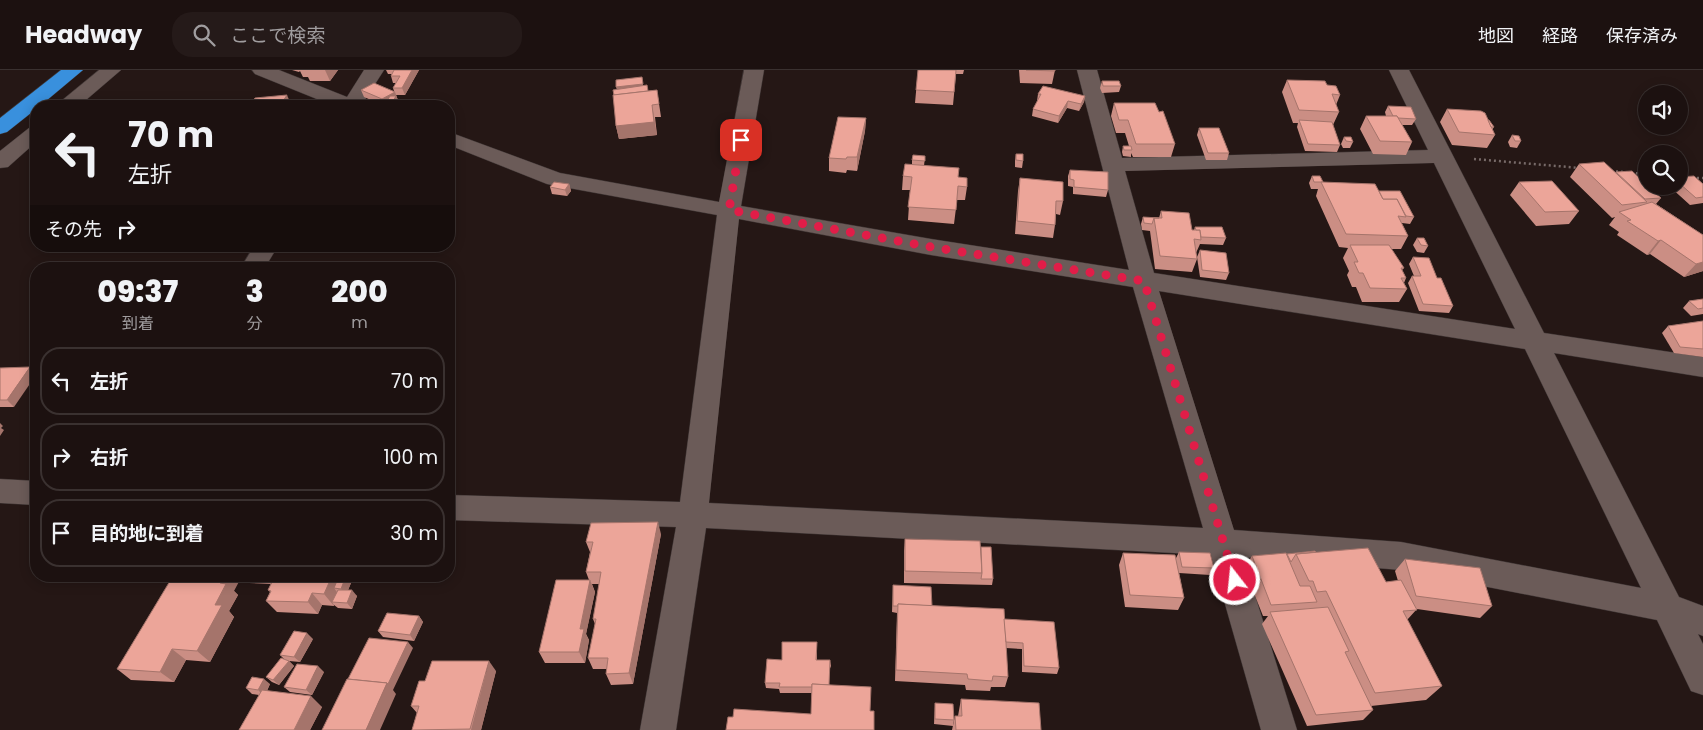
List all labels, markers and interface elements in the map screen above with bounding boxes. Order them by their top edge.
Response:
search box [172,12,522,57]
text: Headway [25,18,142,51]
icon: search [190,21,218,49]
text: ここで検索 [230,22,325,49]
text: 地図 [1478,23,1514,48]
text: 経路 [1542,23,1578,48]
text: 保存済み [1606,23,1678,48]
map controls [1638,85,1688,195]
button: sound [1638,85,1688,135]
text: 70 m [128,110,214,159]
pin [720,119,762,161]
icon: left [45,120,110,185]
icon: arrive [727,126,755,154]
button: search [1638,145,1688,195]
text: 左折 [128,159,172,190]
icon: right [112,215,140,243]
text: その先 [45,216,102,243]
text: 09:37 [97,270,178,313]
text: 3 [246,270,264,313]
text: 200 [331,270,388,313]
text: m [351,311,368,334]
text: 到着 [122,312,154,335]
text: 分 [247,312,263,335]
icon: left [47,367,75,395]
text: 左折 [90,368,128,395]
text: 70 m [391,368,438,395]
icon: right [47,443,75,471]
text: 右折 [90,444,128,471]
text: 100 m [383,444,438,471]
icon: arrive [47,519,75,547]
text: 目的地に到着 [90,520,204,547]
text: 30 m [390,520,438,547]
position arrow [1208,553,1260,605]

